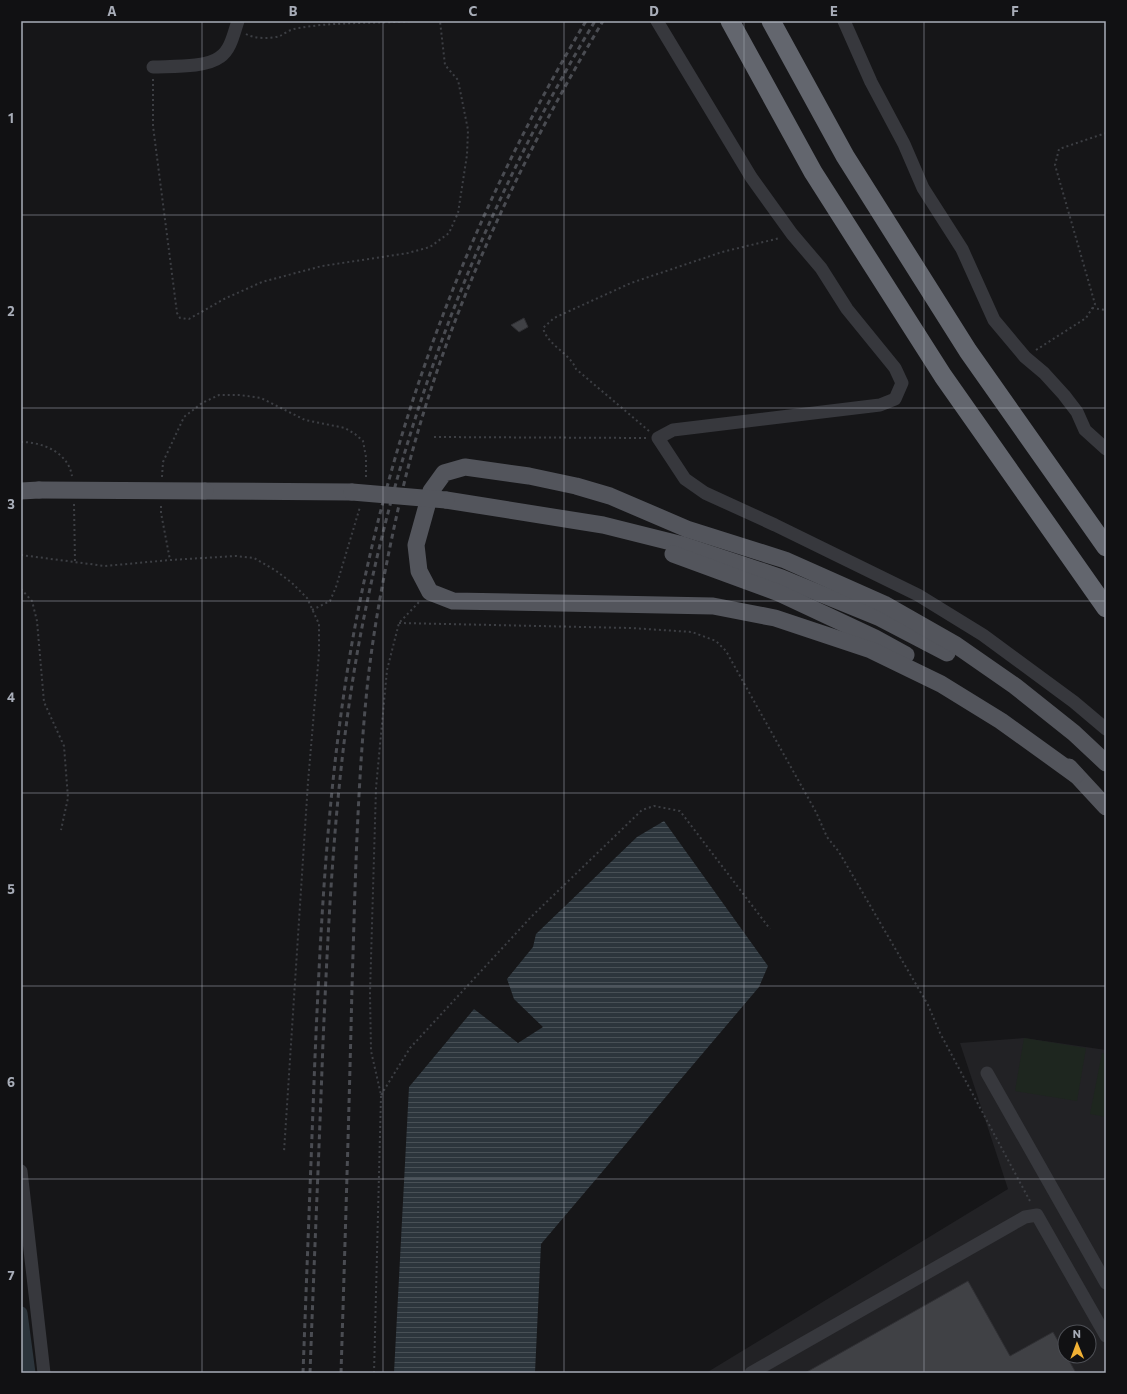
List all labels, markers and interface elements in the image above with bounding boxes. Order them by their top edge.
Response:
text: A [107,3,117,19]
text: B [289,3,298,19]
text: C [469,3,478,19]
text: D [649,3,659,19]
text: E [830,3,838,19]
text: F [1011,3,1019,19]
text: 1 [8,110,14,126]
text: 2 [7,303,15,319]
text: 3 [7,496,15,512]
text: 4 [7,689,15,705]
text: 5 [7,881,15,897]
text: 6 [7,1074,15,1090]
text: 7 [7,1267,15,1283]
north arrow [1057,1324,1097,1364]
text: N [1073,1327,1081,1340]

